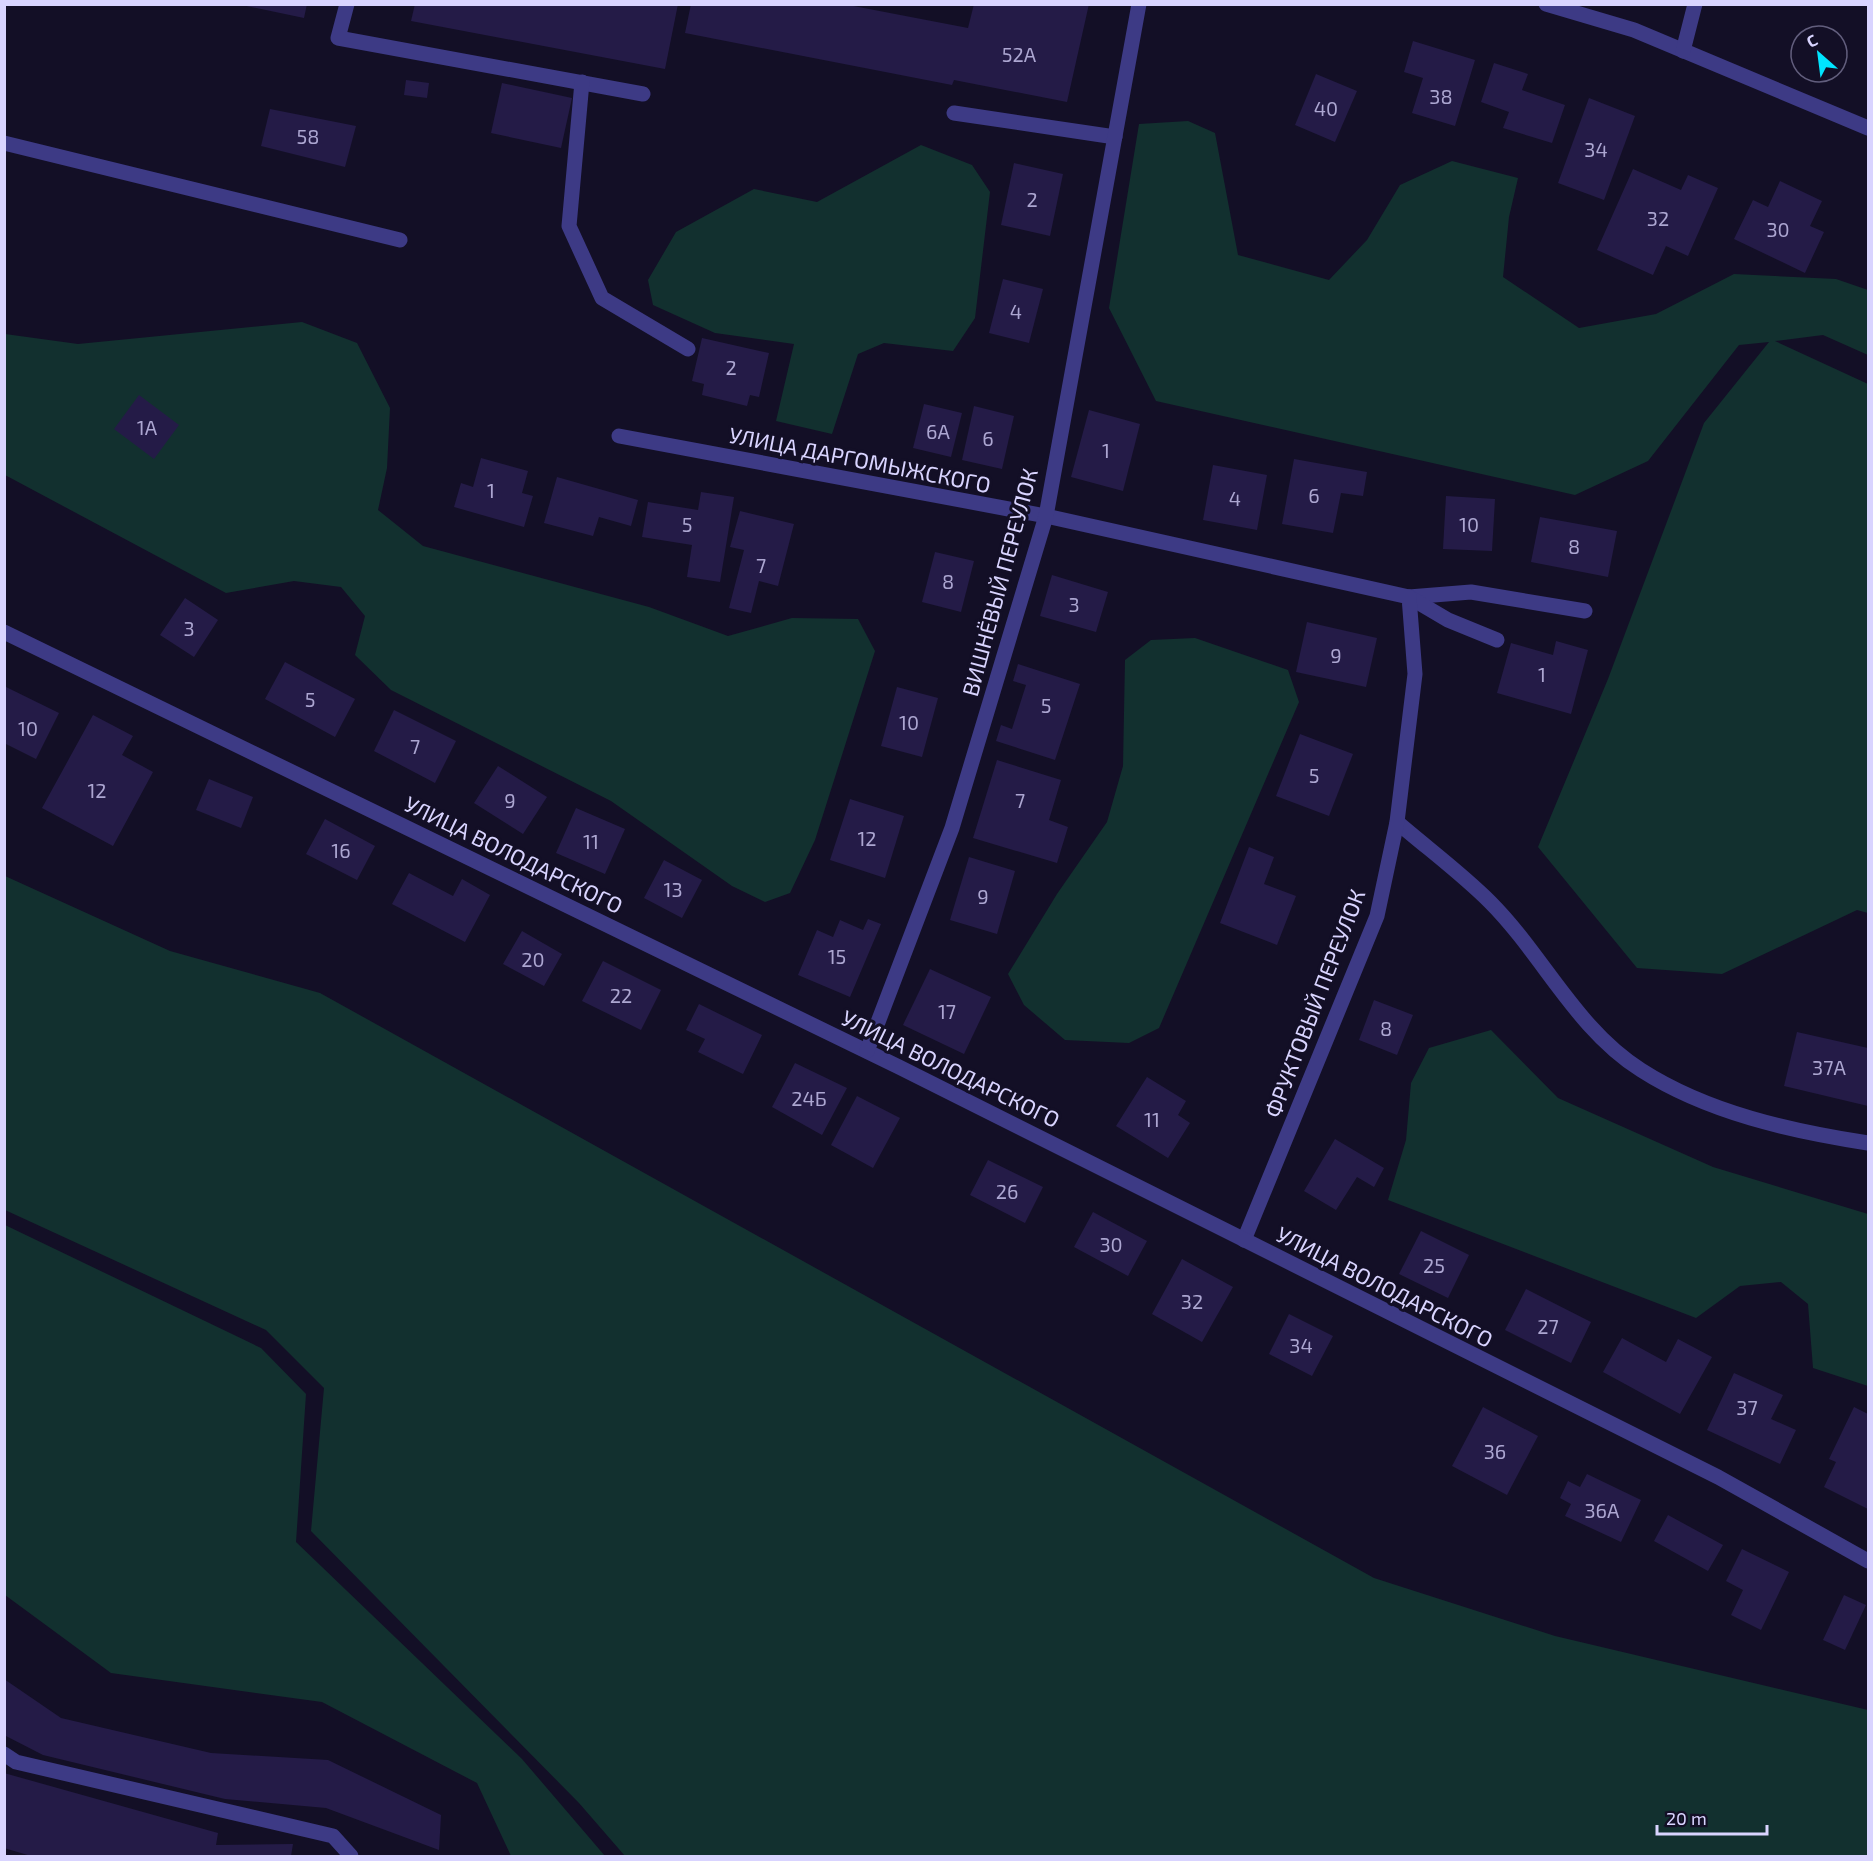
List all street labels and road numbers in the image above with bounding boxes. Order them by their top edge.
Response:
street label: УЛИЦА ДАРГОМЫЖСКОГО [727,421,993,497]
street label: ВИШНЁВЫЙ ПЕРЕУЛОК [956,465,1042,699]
street label: УЛИЦА ВОЛОДАРСКОГО [401,790,627,918]
street label: ФРУКТОВЫЙ ПЕРЕУЛОК [1258,885,1370,1121]
street label: УЛИЦА ВОЛОДАРСКОГО [838,1004,1064,1132]
street label: УЛИЦА ВОЛОДАРСКОГО [1272,1220,1498,1352]

